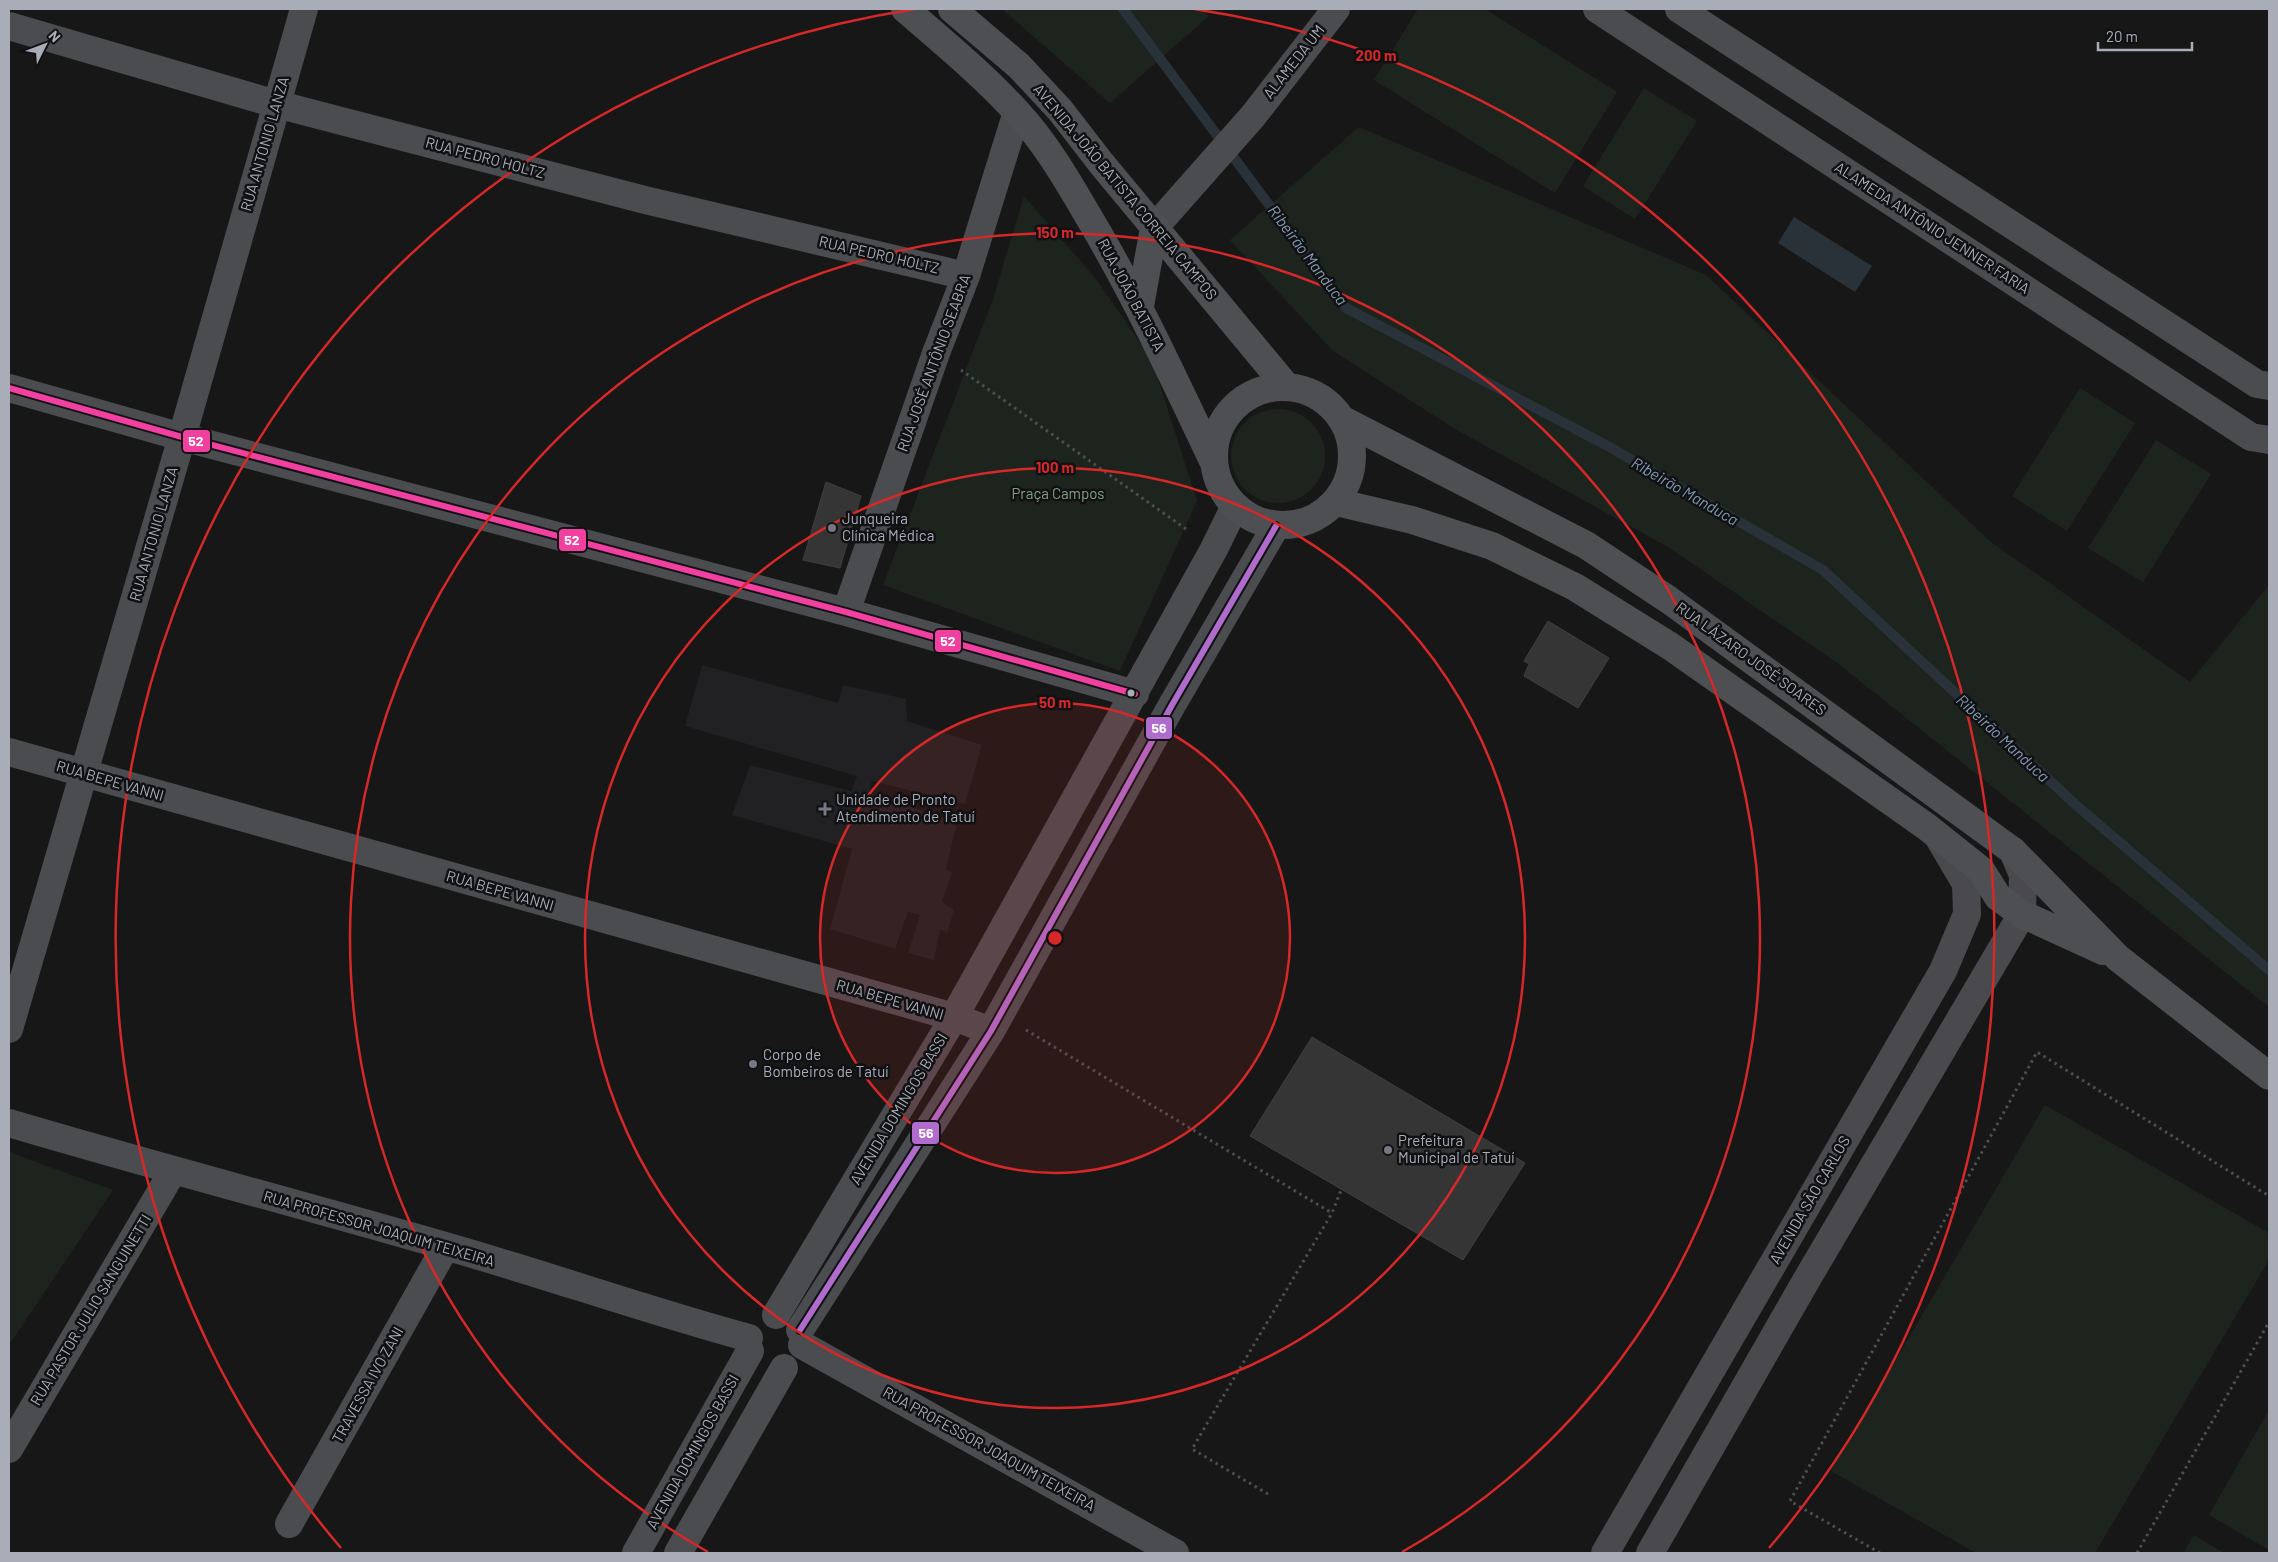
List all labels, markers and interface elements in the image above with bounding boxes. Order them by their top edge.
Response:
north arrow [20,20,70,70]
scale bar [2098,20,2192,52]
street label: ALAMEDA UM [1259,21,1328,102]
text: N [46,27,64,45]
text: 20 m [2106,27,2138,45]
text: 200 m [1355,46,1397,64]
street label: RUA ANTONIO LANZA [236,74,292,213]
street label: AVENIDA JOÃO BATISTA CORREIA CAMPOS [1030,80,1221,303]
street label: RUA PEDRO HOLTZ [424,132,547,182]
street label: ALAMEDA ANTÔNIO JENNER FARIA [1832,157,2033,297]
water label: Ribeirão Manduca [1265,201,1352,308]
text: 150 m [1036,223,1074,241]
street label: RUA PEDRO HOLTZ [817,231,941,277]
street label: RUA JOÃO BATISTA [1095,235,1169,354]
street label: RUA JOSÉ ANTÔNIO SEABRA [893,272,974,454]
line badge: 52 [182,429,211,453]
text: 52 [188,432,204,449]
water label: Ribeirão Manduca [1628,452,1742,529]
text: 100 m [1036,458,1074,476]
street label: RUA ANTONIO LANZA [125,464,181,603]
park label: Praça Campos [1011,484,1105,502]
place label: Junqueira Clínica Médica [842,509,934,544]
marker: Junqueira Clínica Médica [826,522,838,534]
line badge: 52 [558,528,587,552]
text: 52 [564,531,580,548]
street label: RUA LÁZARO JOSÉ SOARES [1673,598,1830,719]
line badge: 52 [934,629,962,653]
text: 52 [940,632,956,649]
unlabelled marker [1126,688,1136,698]
water label: Ribeirão Manduca [1953,690,2054,786]
text: 50 m [1039,693,1071,711]
line badge: 56 [1145,716,1173,740]
text: 56 [1151,719,1167,736]
street label: RUA BEPE VANNI [55,756,166,804]
place label: Unidade de Pronto Atendimento de Tatuí [836,790,975,825]
marker: Unidade de Pronto Atendimento de Tatuí [818,802,832,816]
street label: RUA BEPE VANNI [445,866,556,914]
centre of rings [1046,929,1064,947]
street label: RUA BEPE VANNI [835,975,946,1023]
street label: AVENIDA DOMINGOS BASSI [846,1029,951,1188]
place label: Corpo de Bombeiros de Tatuí [763,1045,888,1080]
marker: Corpo de Bombeiros de Tatuí [747,1058,759,1070]
line badge: 56 [911,1121,940,1145]
text: 56 [918,1124,934,1141]
place label: Prefeitura Municipal de Tatuí [1398,1131,1514,1166]
street label: AVENIDA SÃO CARLOS [1765,1132,1853,1267]
marker: Prefeitura Municipal de Tatuí [1382,1144,1394,1156]
street label: RUA PROFESSOR JOAQUIM TEIXEIRA [262,1186,497,1270]
street label: RUA PASTOR JULIO SANGUINETTI [26,1211,154,1408]
street label: TRAVESSA IVO ZANI [328,1323,407,1446]
street label: AVENIDA DOMINGOS BASSI [642,1371,742,1532]
street label: RUA PROFESSOR JOAQUIM TEIXEIRA [880,1382,1099,1514]

